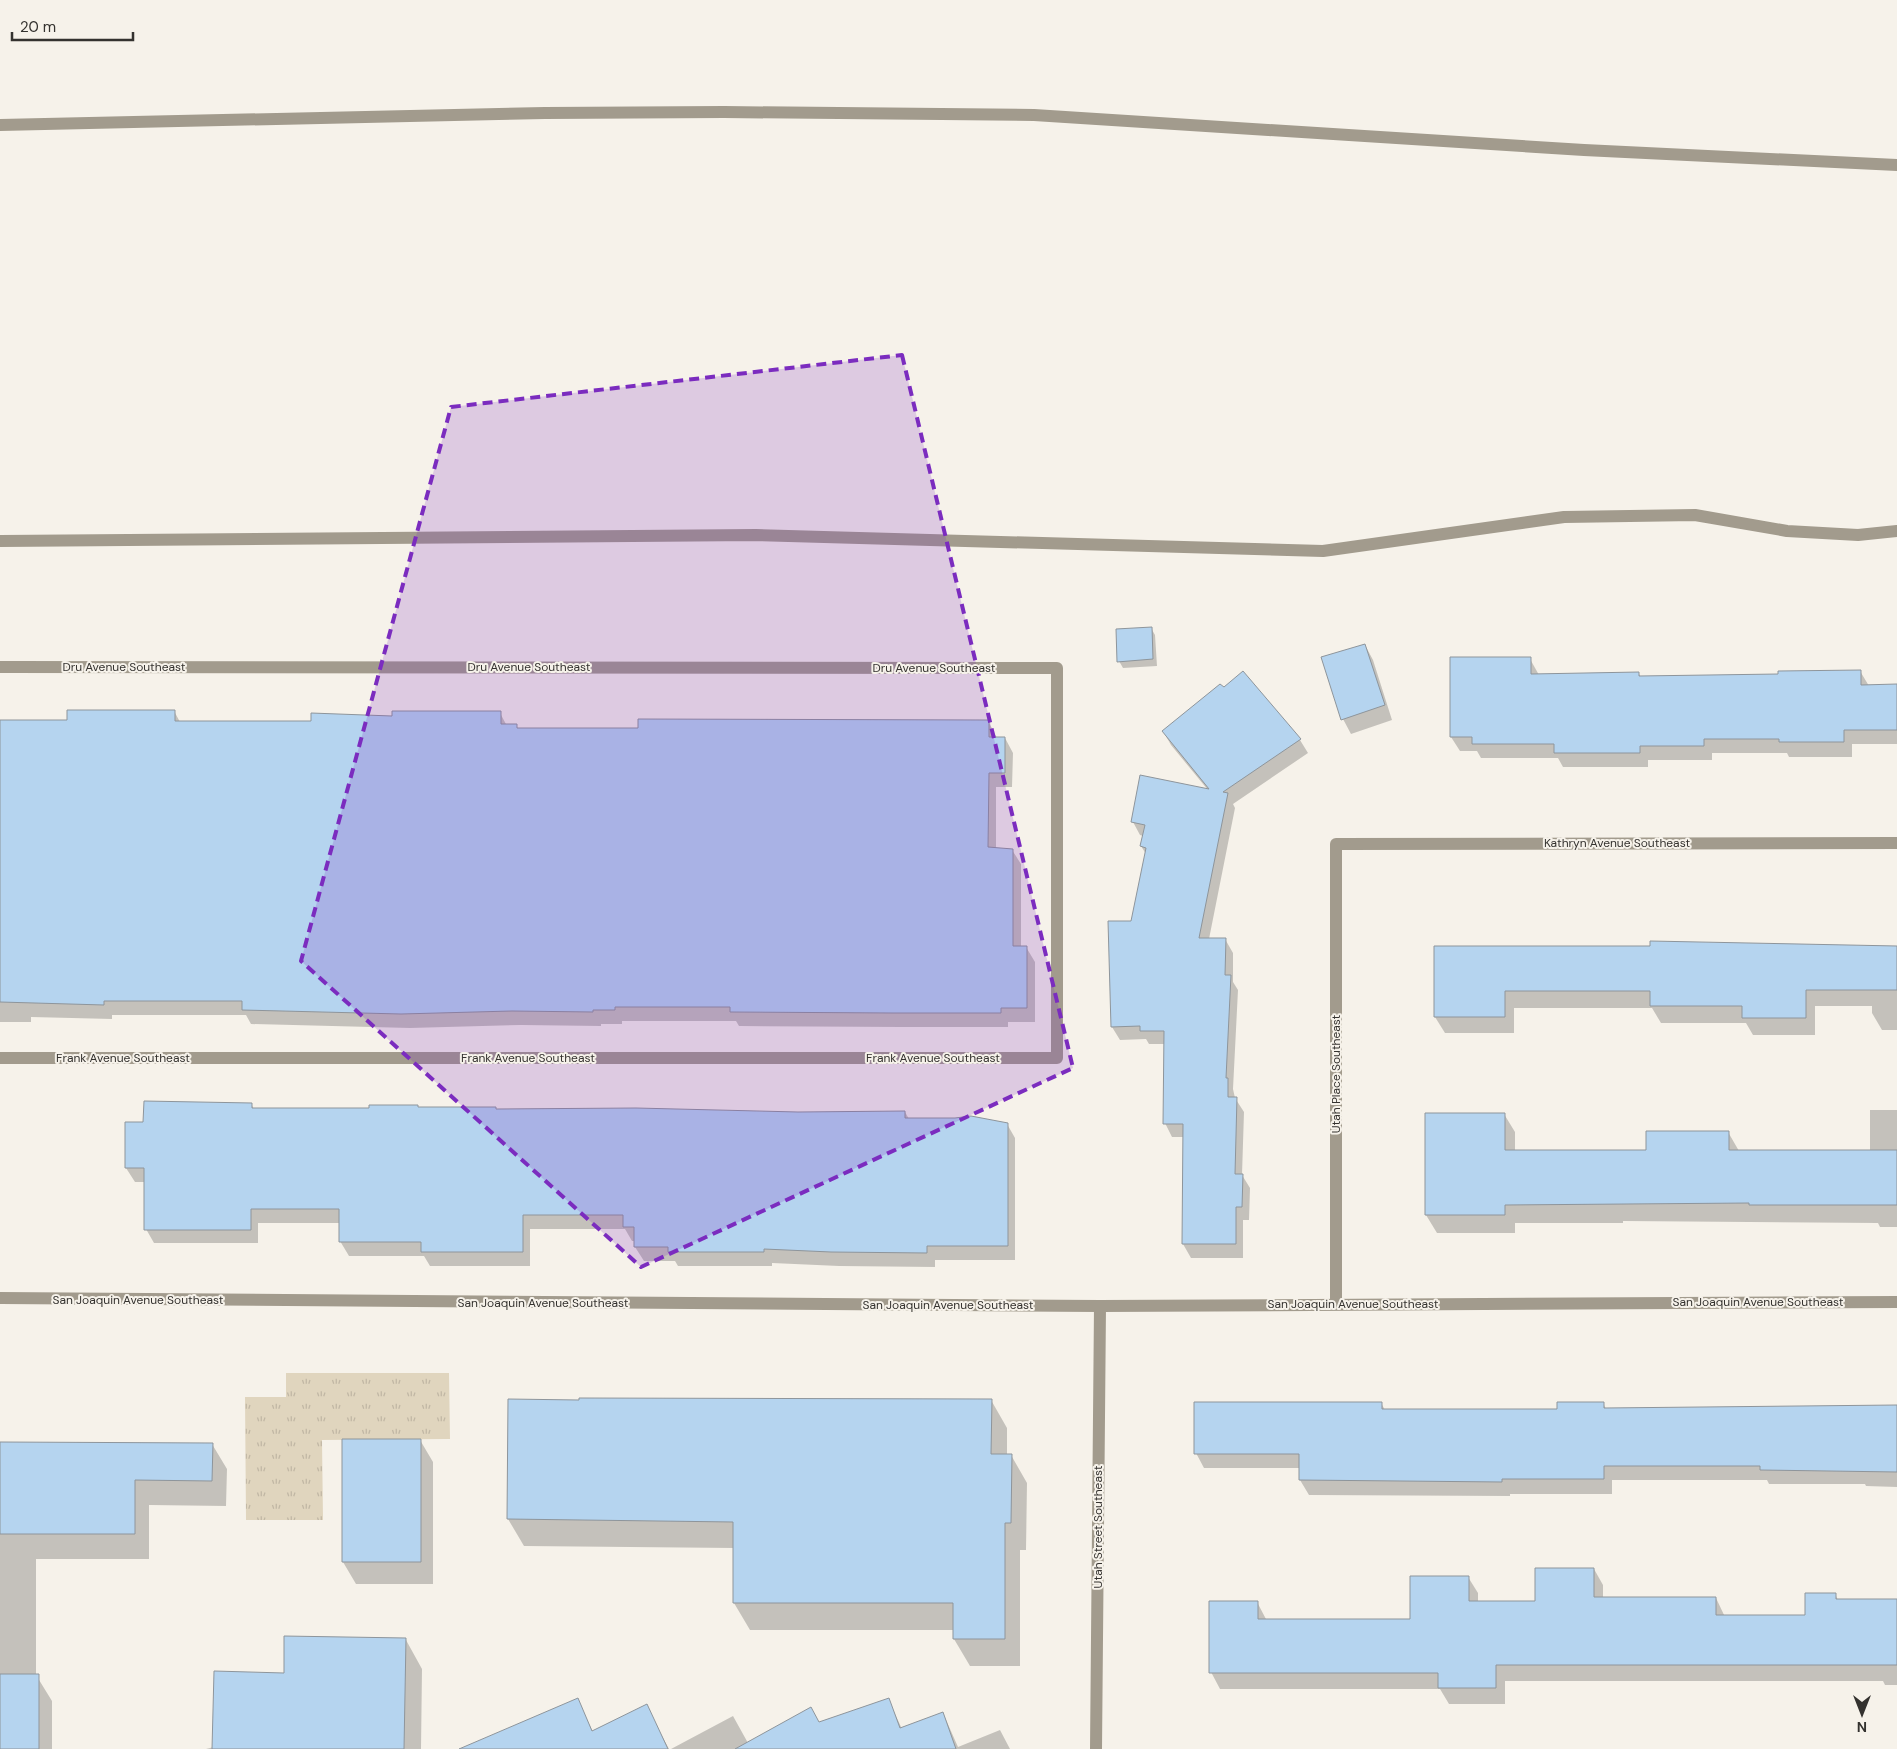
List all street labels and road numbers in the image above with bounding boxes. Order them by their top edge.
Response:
street label: Dru Avenue Southeast [62,659,186,675]
street label: Dru Avenue Southeast [467,659,591,675]
street label: Dru Avenue Southeast [872,660,996,676]
street label: Kathryn Avenue Southeast [1544,835,1690,851]
street label: Utah Place Southeast [1328,1014,1344,1133]
street label: Frank Avenue Southeast [56,1050,190,1066]
street label: Frank Avenue Southeast [461,1050,595,1066]
street label: Frank Avenue Southeast [866,1050,1000,1066]
street label: San Joaquin Avenue Southeast [53,1292,224,1308]
street label: San Joaquin Avenue Southeast [1673,1294,1844,1310]
street label: San Joaquin Avenue Southeast [458,1295,629,1311]
street label: San Joaquin Avenue Southeast [1268,1296,1439,1312]
street label: San Joaquin Avenue Southeast [863,1297,1034,1313]
street label: Utah Street Southeast [1090,1465,1106,1588]

